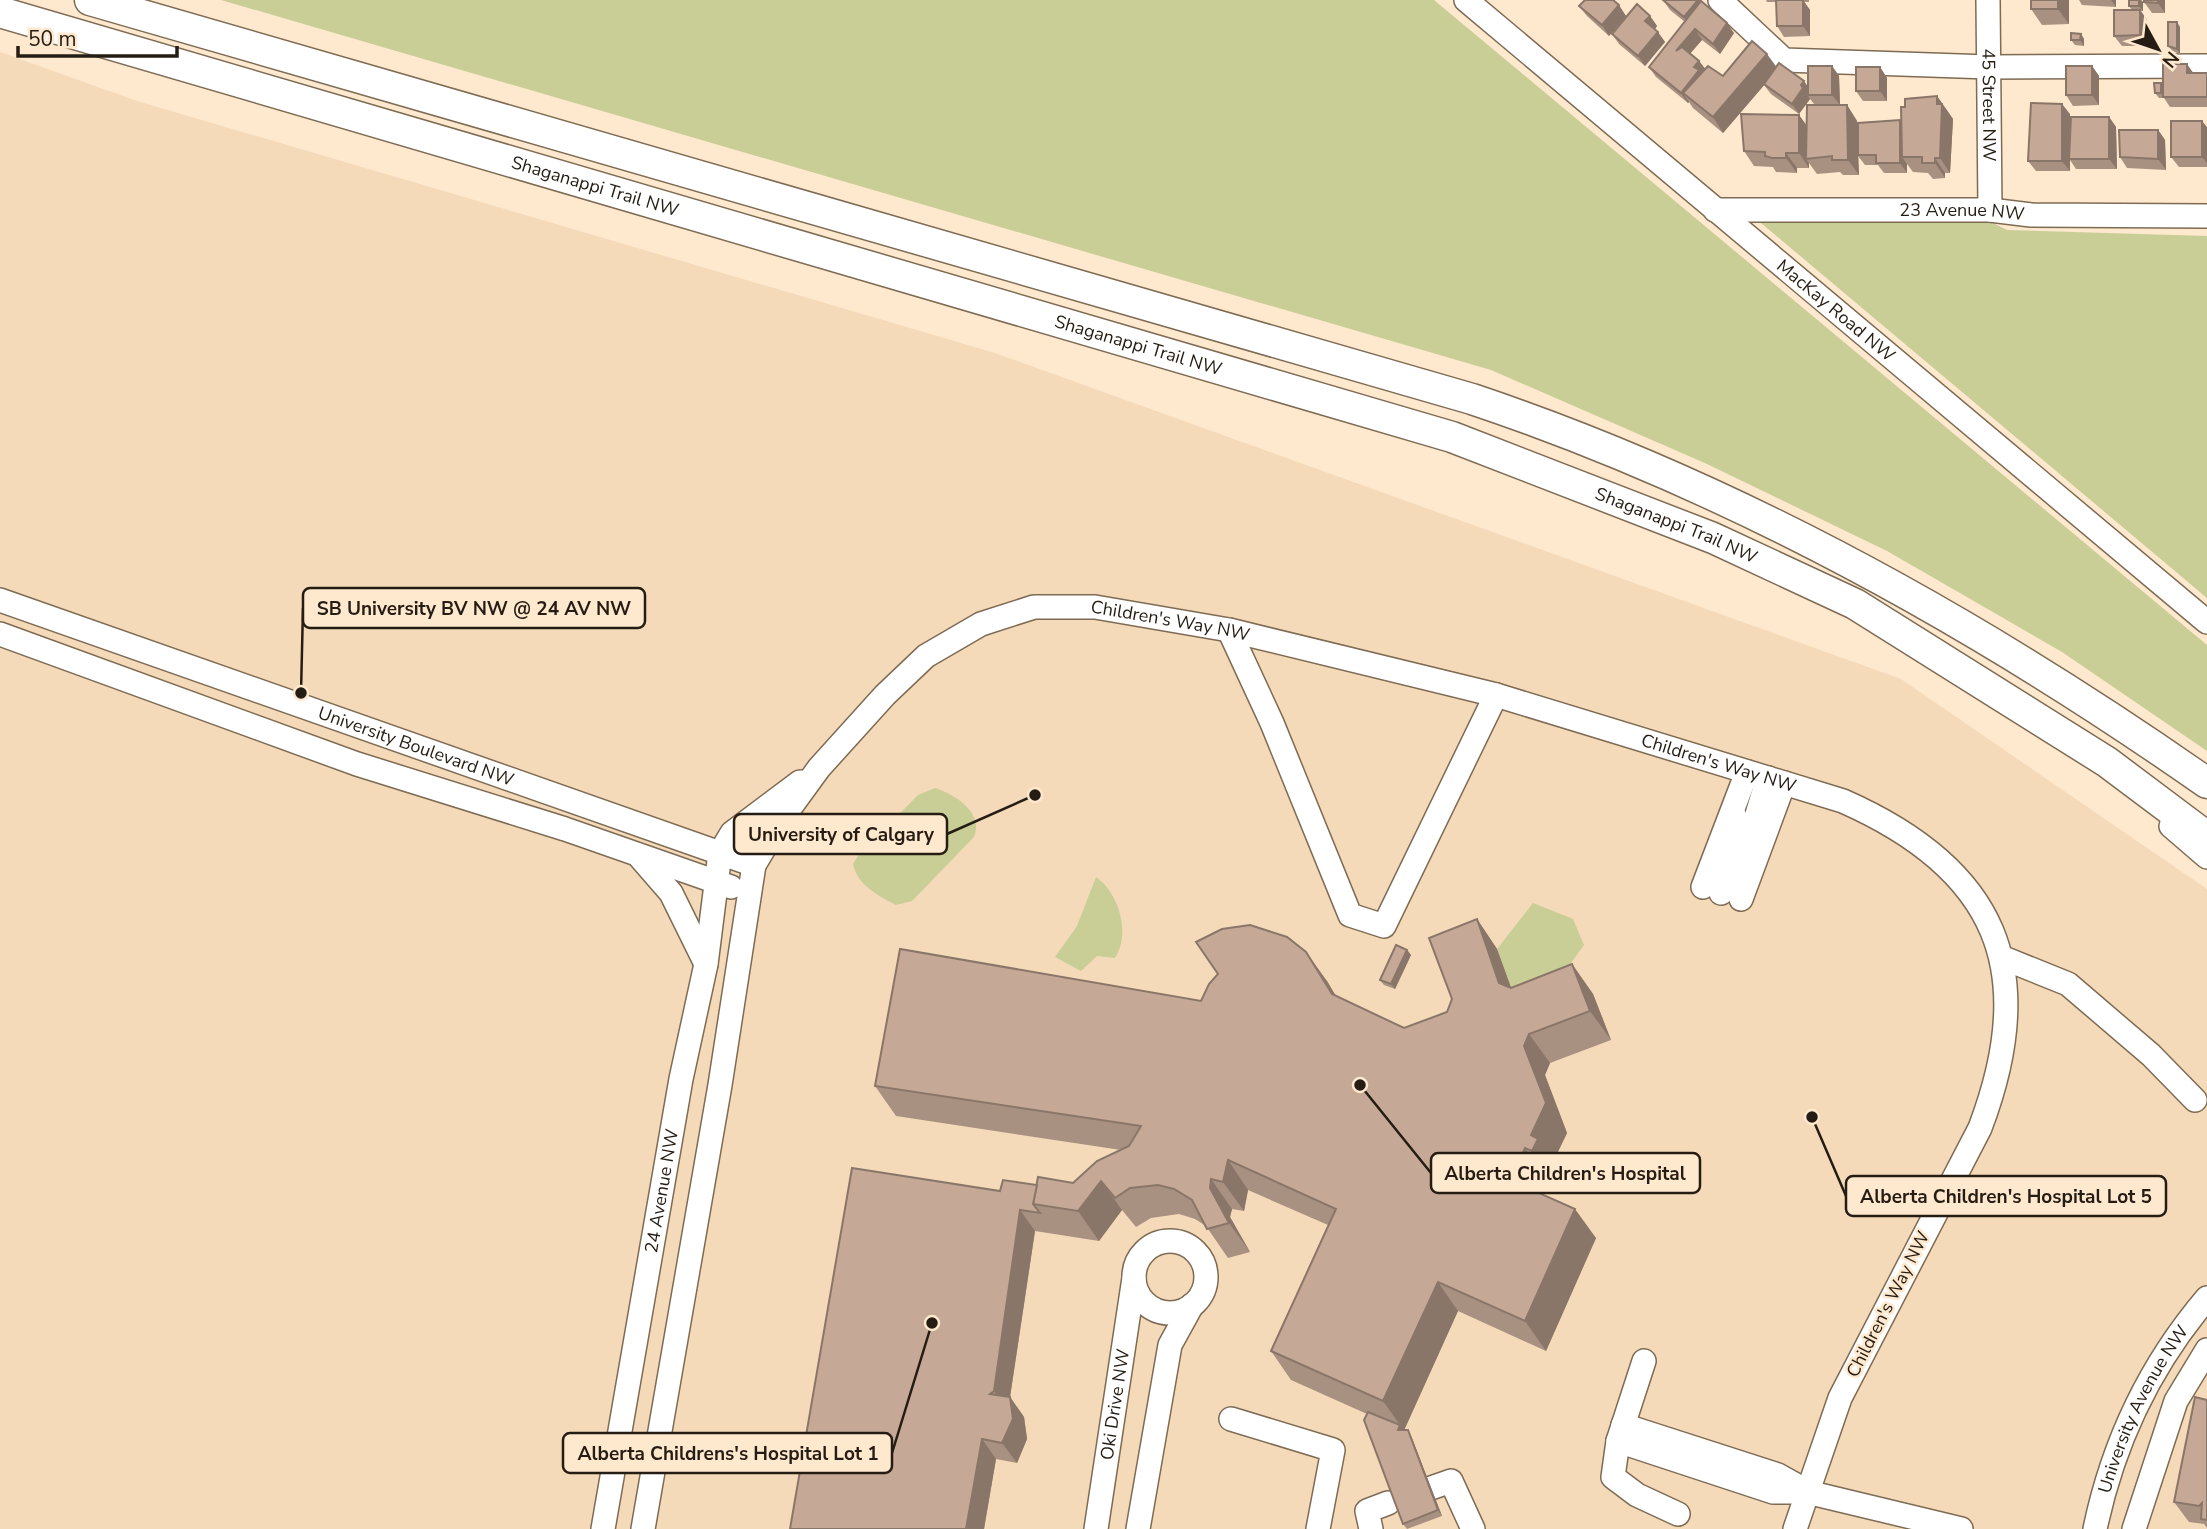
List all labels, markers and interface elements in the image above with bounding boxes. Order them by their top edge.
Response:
scale bar [18,14,177,58]
north arrow [2123,14,2193,84]
text: 50 m [28,25,77,53]
text: N [2156,45,2185,73]
street label: 45 Street NW [1976,48,2002,162]
street label: Shaganappi Trail NW [509,150,682,222]
street label: 23 Avenue NW [1899,198,2026,226]
street label: MacKay Road NW [1772,254,1900,367]
street label: Shaganappi Trail NW [1052,309,1225,381]
street label: Shaganappi Trail NW [1592,482,1762,569]
callout: SB University BV NW @ 24 AV NW [303,588,645,628]
street label: Children's Way NW [1089,595,1253,647]
text: SB University BV NW @ 24 AV NW [317,596,631,622]
street label: University Boulevard NW [315,701,517,792]
street label: Children's Way NW [1638,728,1799,798]
callout: University of Calgary [734,814,947,854]
text: University of Calgary [748,822,935,848]
street label: 24 Avenue NW [639,1127,684,1255]
callout: Alberta Children's Hospital [1431,1153,1700,1193]
text: Alberta Children's Hospital [1444,1161,1686,1187]
callout: Alberta Children's Hospital Lot 5 [1846,1176,2166,1216]
text: Alberta Children's Hospital Lot 5 [1860,1184,2152,1210]
street label: Children's Way NW [1841,1227,1935,1381]
street label: University Avenue NW [2092,1320,2194,1496]
street label: Oki Drive NW [1095,1347,1135,1462]
callout: Alberta Childrens's Hospital Lot 1 [563,1433,892,1473]
text: Alberta Childrens's Hospital Lot 1 [577,1441,879,1467]

